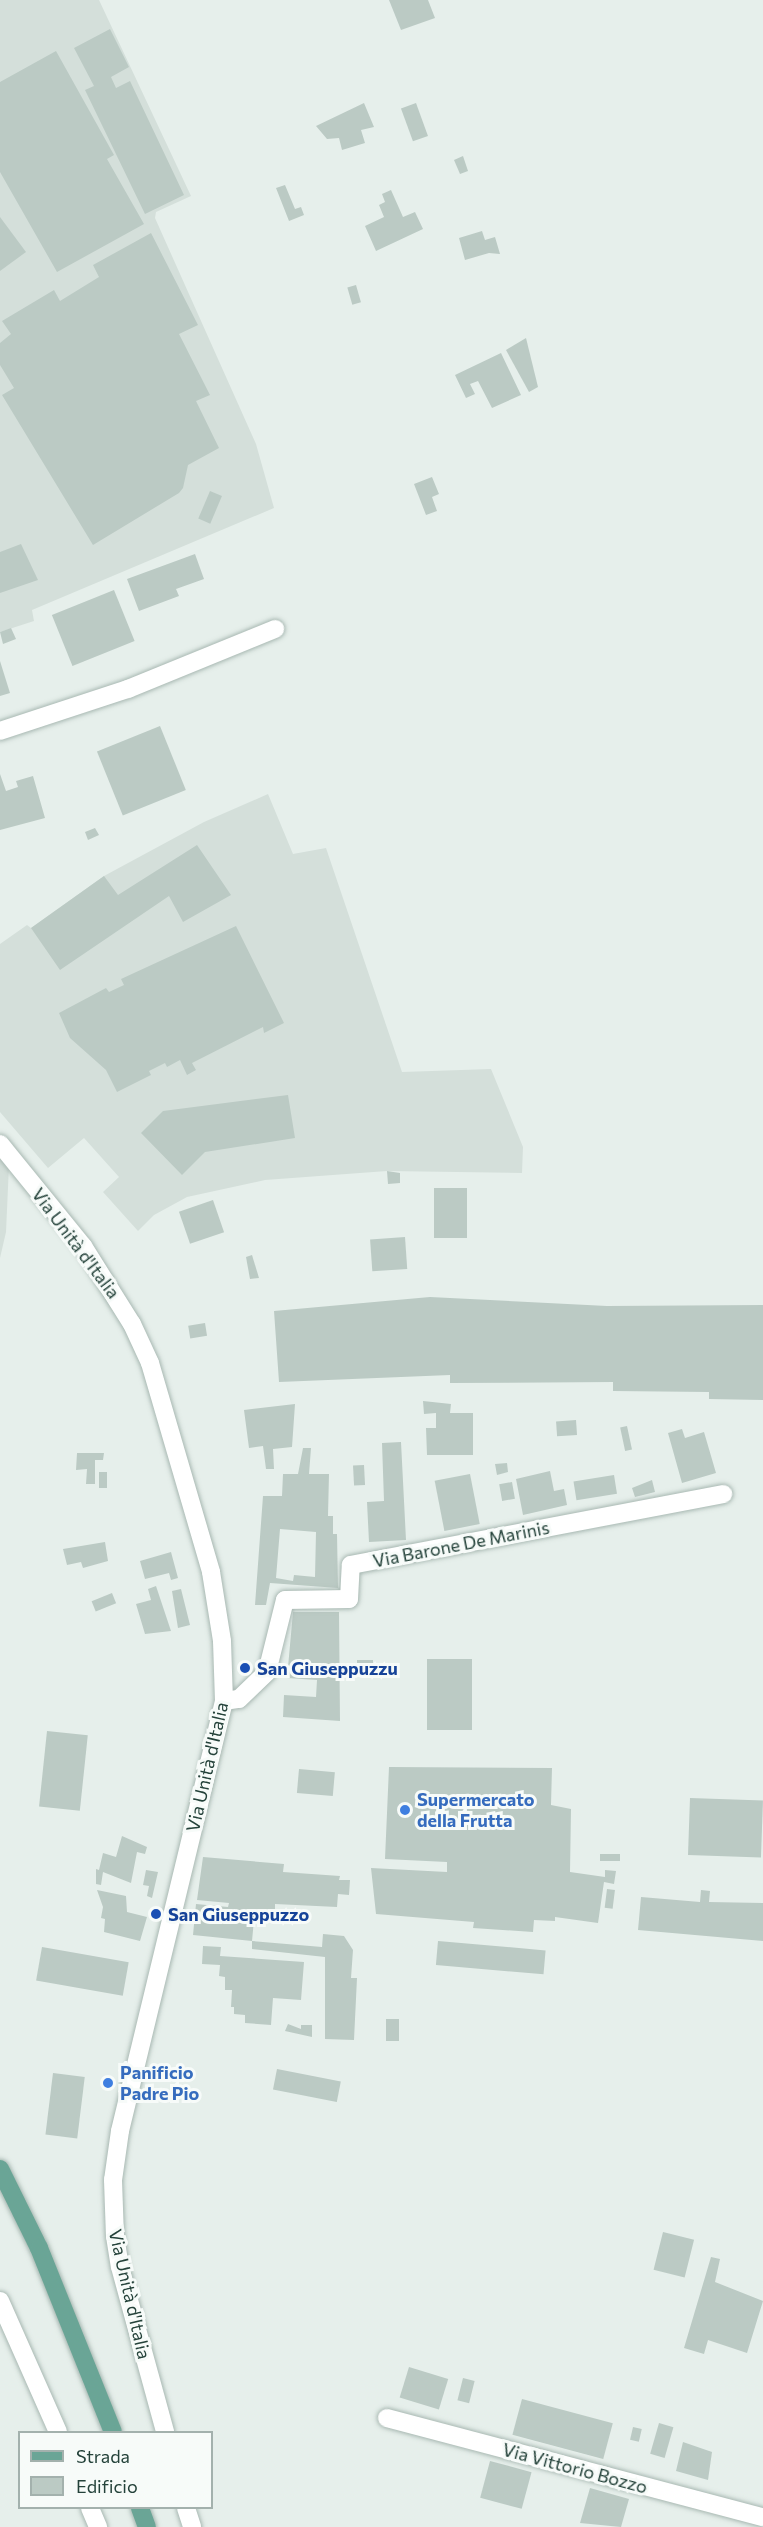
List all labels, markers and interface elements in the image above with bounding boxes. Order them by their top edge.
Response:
street label: Via Unità d'Italia [27,1184,125,1302]
street label: Via Barone De Marinis [371,1516,551,1572]
place label: San Giuseppuzzu [257,1657,398,1679]
marker: San Giuseppuzzu [238,1661,252,1675]
street label: Via Unità d'Italia [182,1700,232,1834]
place label: Supermercato della Frutta [417,1789,534,1832]
marker: Supermercato della Frutta [398,1803,412,1817]
place label: San Giuseppuzzo [168,1903,309,1925]
marker: San Giuseppuzzo [149,1907,163,1921]
place label: Panificio Padre Pio [120,2062,199,2104]
marker: Panificio Padre Pio [101,2076,115,2090]
street label: Via Unità d'Italia [105,2227,155,2361]
legend [18,2431,213,2509]
street label: Via Vittorio Bozzo [500,2438,650,2498]
text: Strada [76,2445,130,2467]
text: Edificio [76,2475,138,2497]

